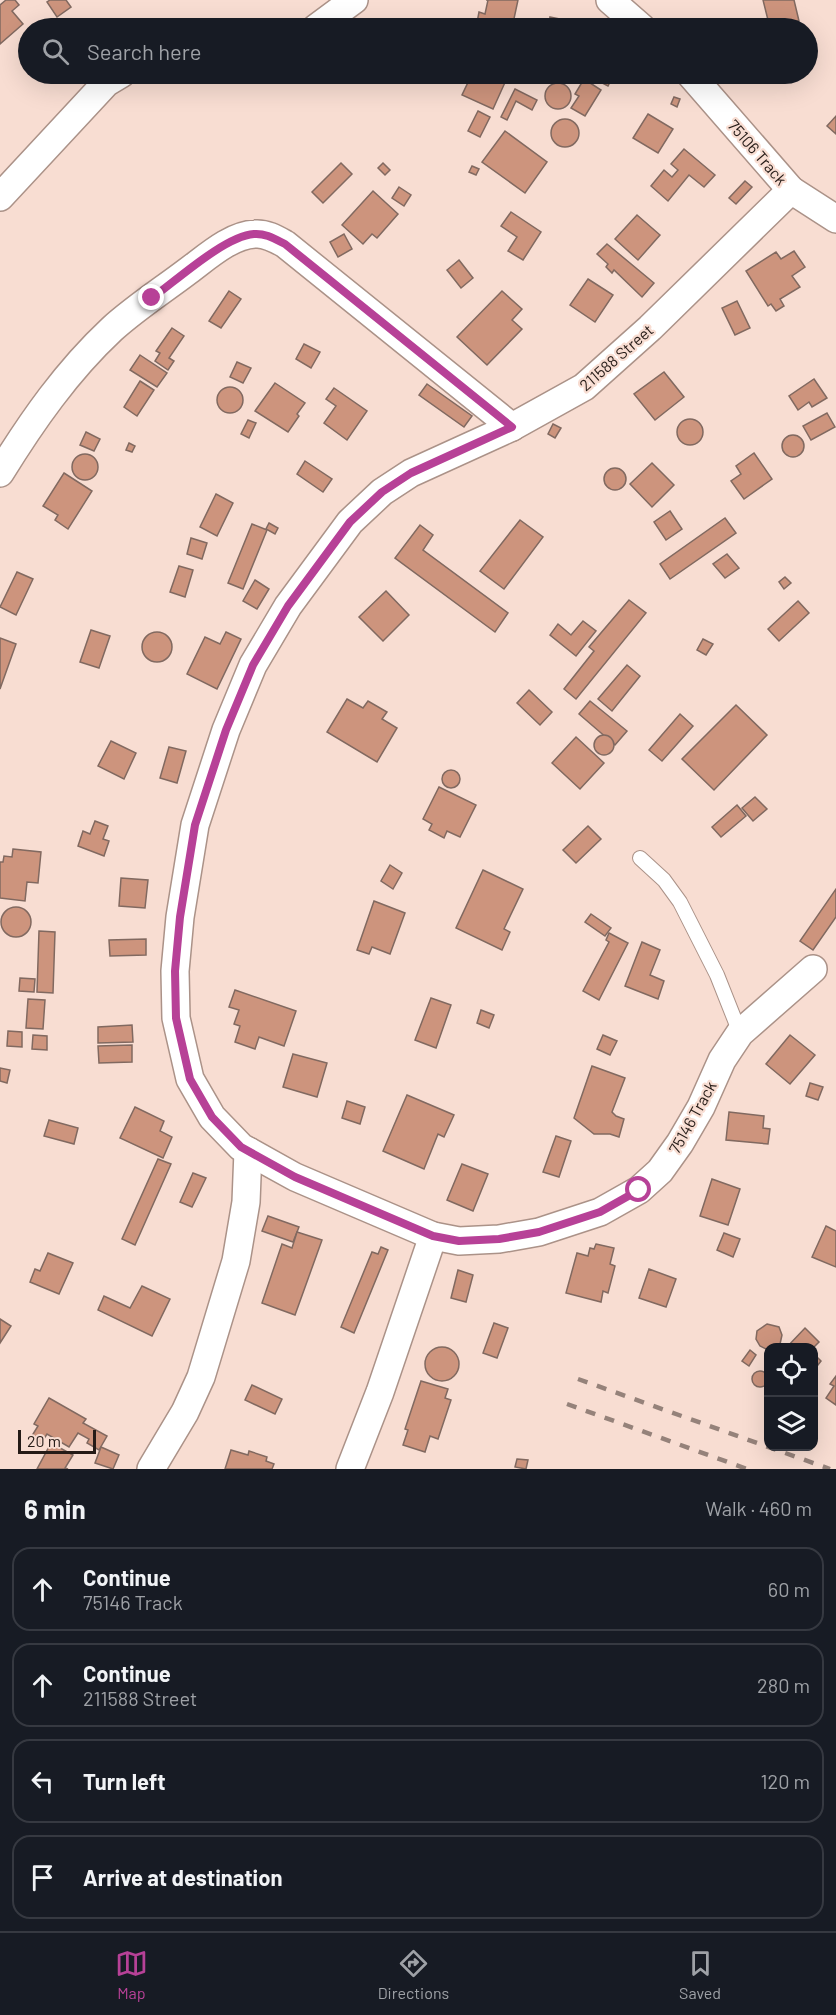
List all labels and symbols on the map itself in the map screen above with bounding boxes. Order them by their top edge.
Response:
street label: 75106 Track [725,116,791,188]
route end [138,284,164,310]
street label: 211588 Street [575,320,657,394]
street label: 75146 Track [664,1078,720,1156]
route start [625,1176,651,1202]
scale bar [18,1427,96,1454]

